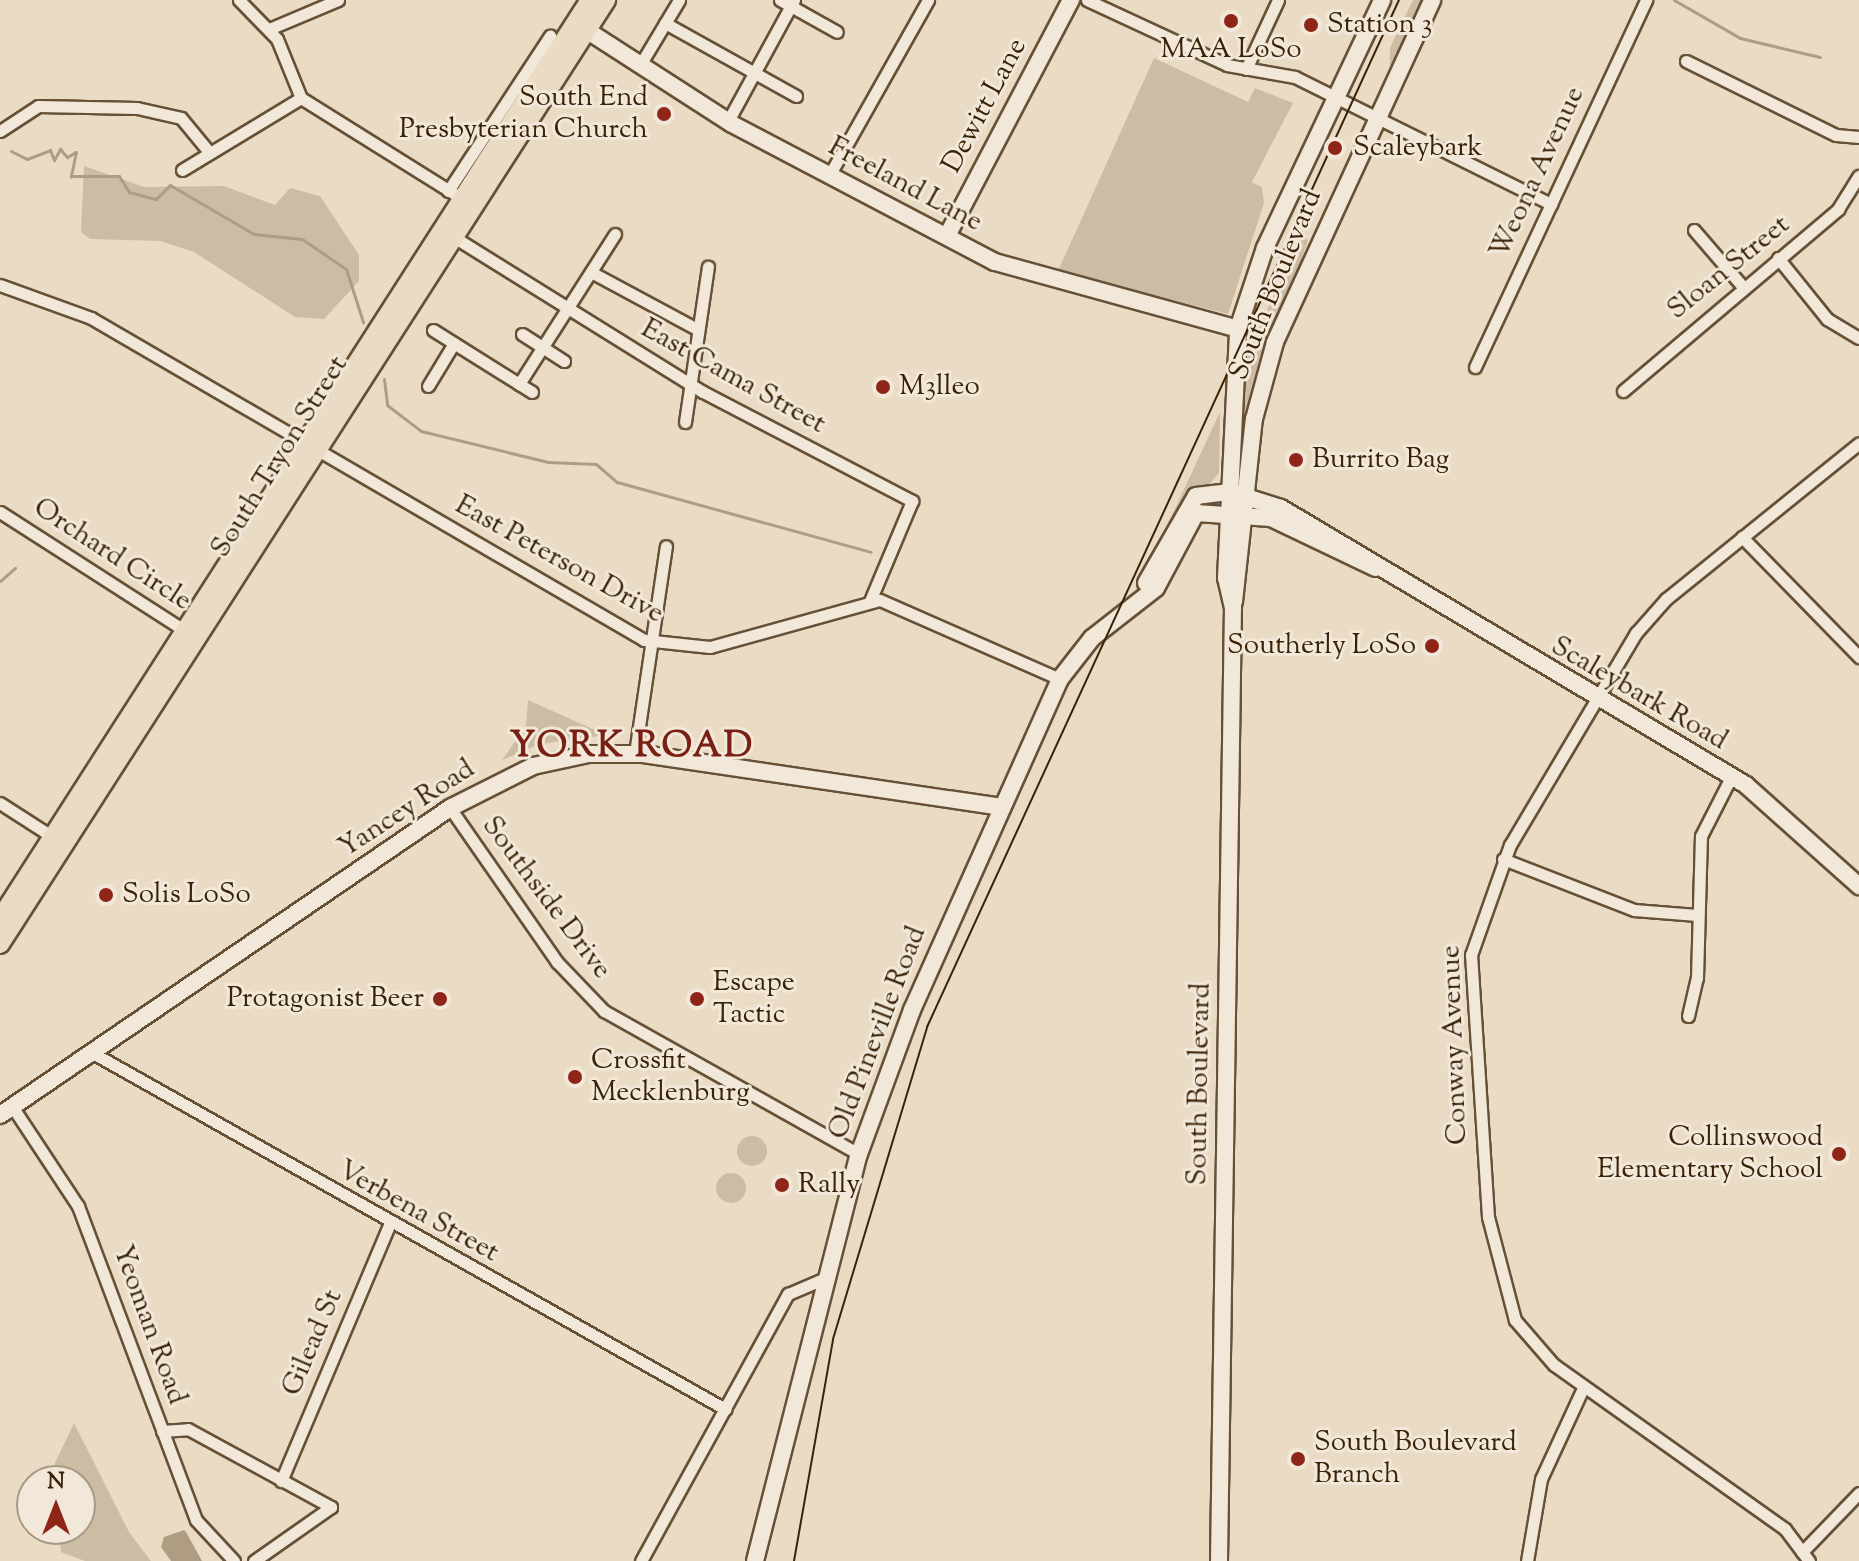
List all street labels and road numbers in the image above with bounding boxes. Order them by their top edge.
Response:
street label: Dewitt Lane [935,33,1035,179]
street label: Weona Avenue [1484,82,1592,264]
street label: Freeland Lane [822,130,988,240]
street label: South Boulevard [1222,185,1330,385]
street label: Sloan Street [1661,209,1797,327]
street label: East Cama Street [635,312,831,442]
street label: South Tryon Street [204,350,356,564]
street label: East Peterson Drive [449,489,669,631]
street label: Orchard Circle [27,491,197,619]
street label: Scaleybark Road [1545,630,1733,758]
street label: Yancey Road [333,753,481,865]
street label: Southside Drive [474,810,618,986]
street label: Old Pineville Road [822,922,934,1144]
street label: Conway Avenue [1435,945,1475,1145]
street label: South Boulevard [1181,982,1219,1186]
street label: Verbena Street [331,1154,505,1270]
street label: Yeoman Road [105,1241,193,1409]
street label: Gilead St [276,1285,350,1401]

